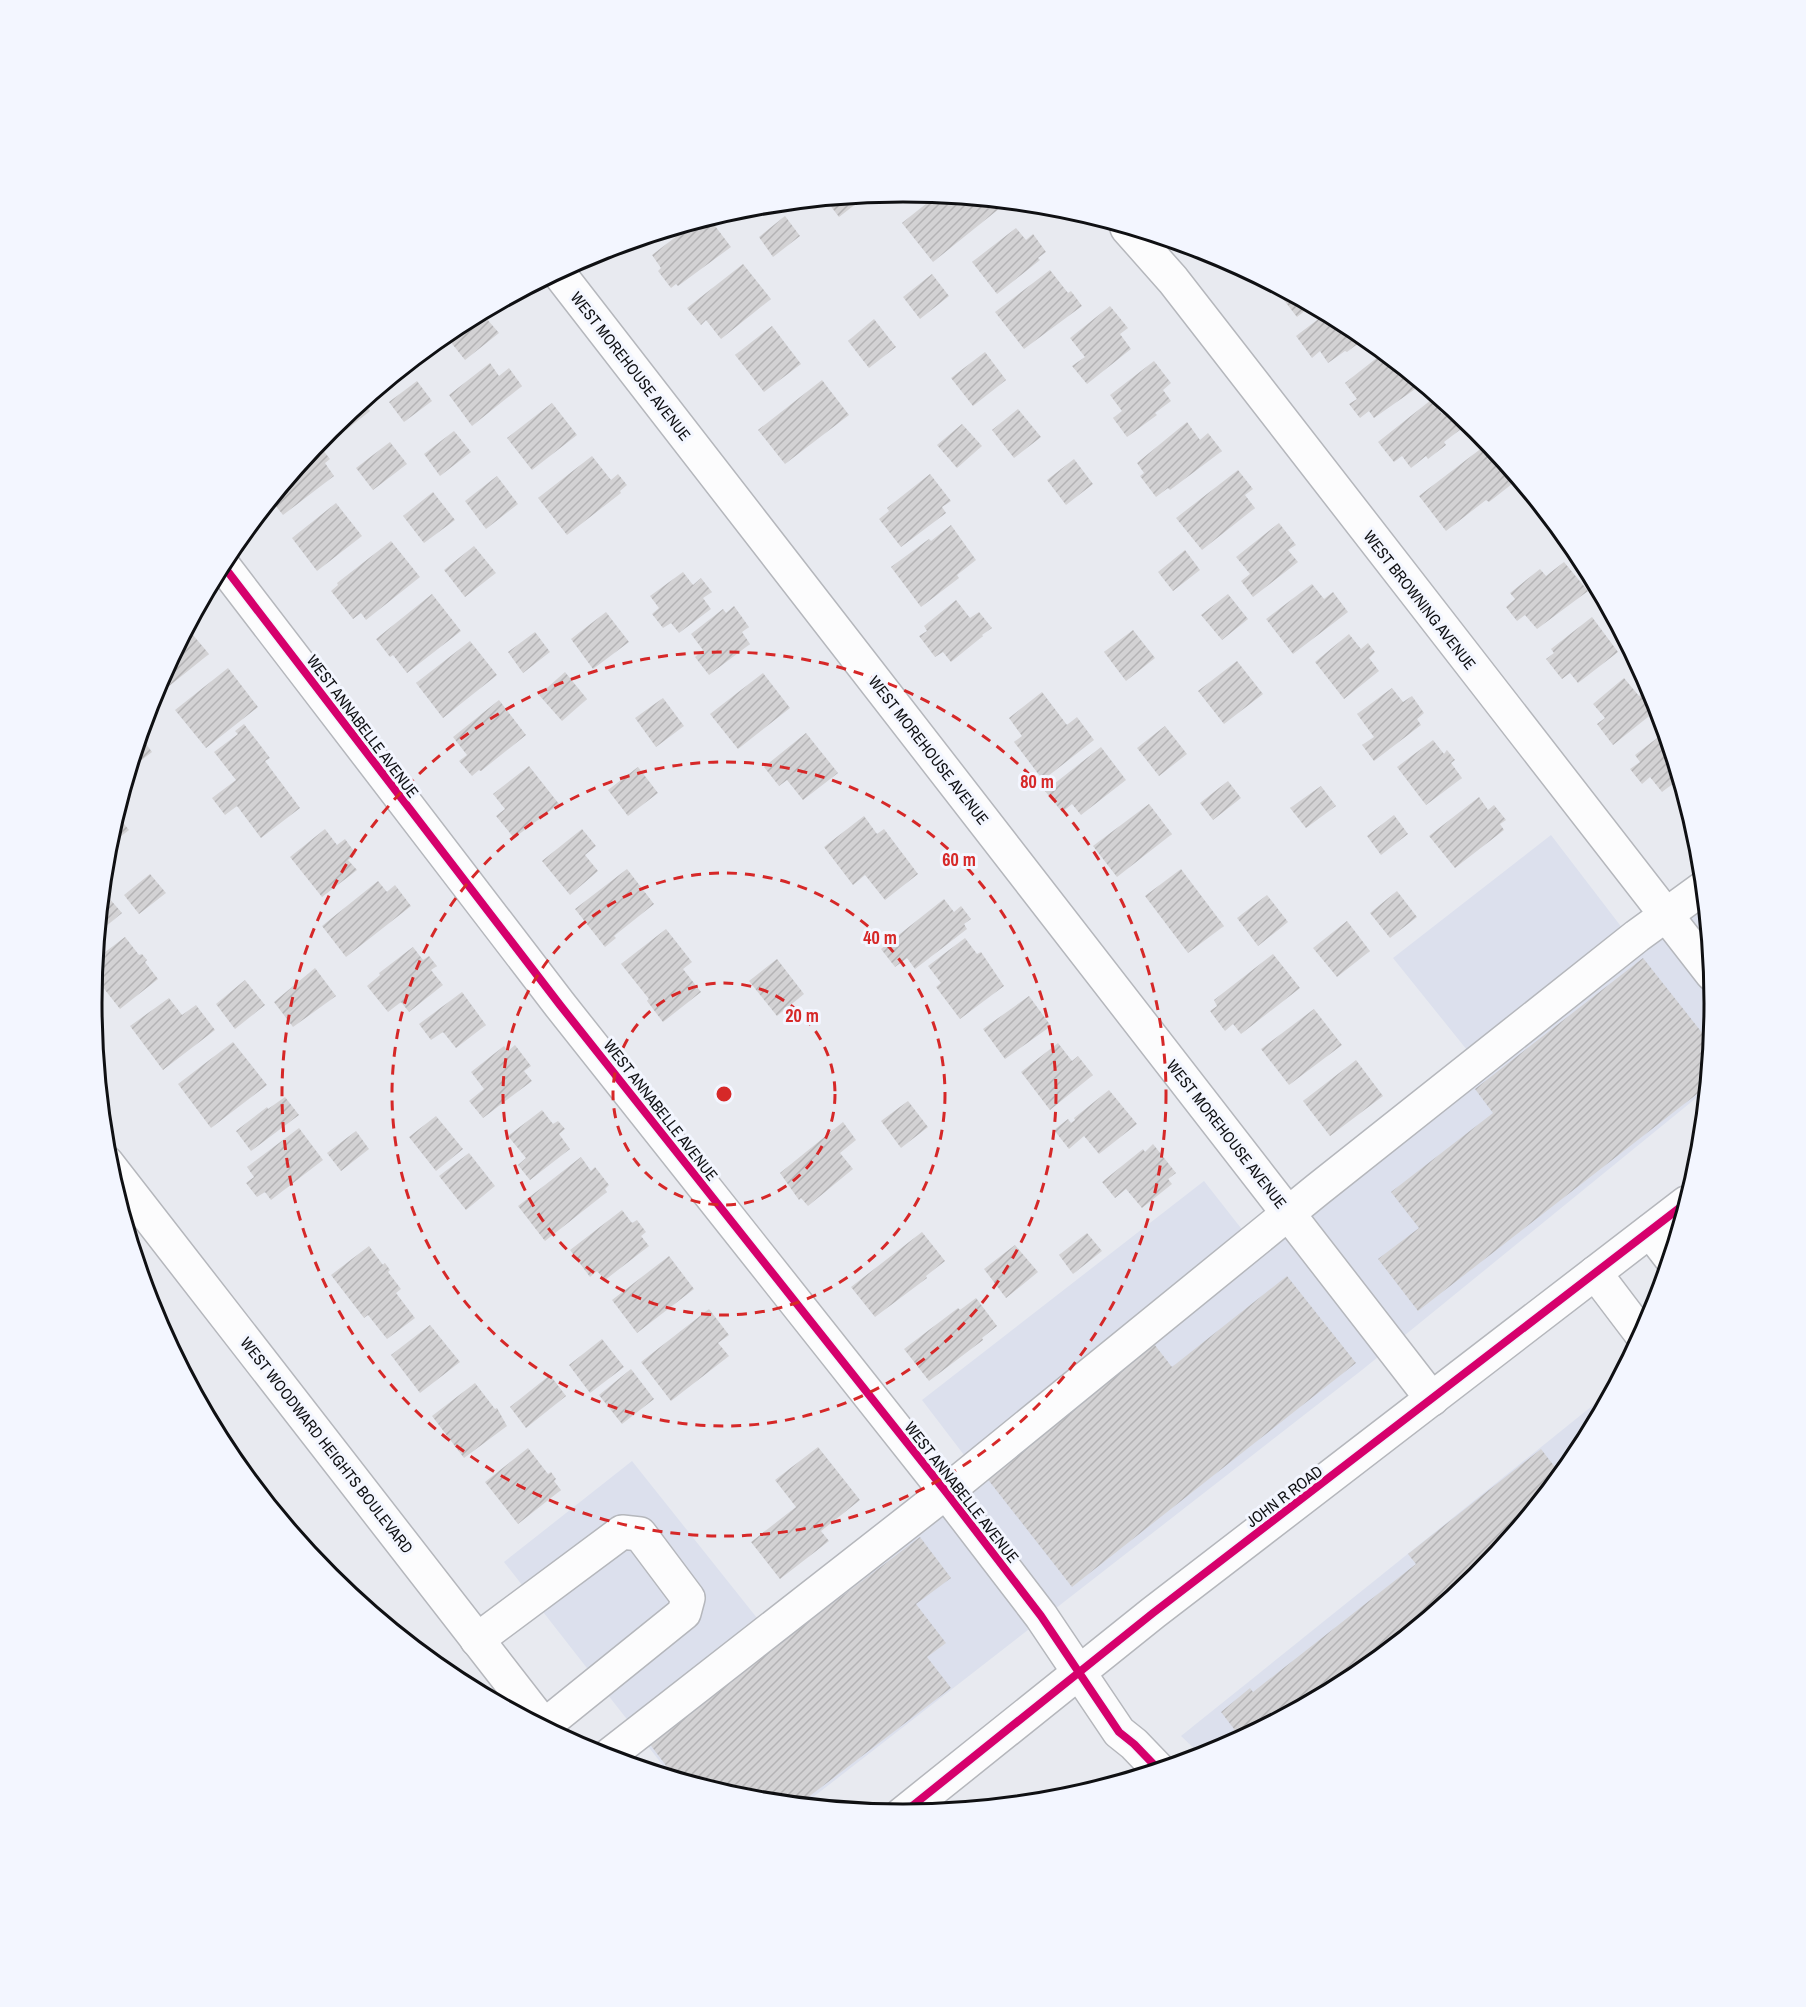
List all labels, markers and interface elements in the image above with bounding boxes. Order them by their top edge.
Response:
street label: WEST MOREHOUSE AVENUE [566,287,696,445]
street label: WEST BROWNING AVENUE [1359,526,1481,674]
street label: WEST ANNABELLE AVENUE [302,650,424,802]
street label: WEST MOREHOUSE AVENUE [864,671,994,829]
text: 80 m [1020,769,1054,794]
text: 60 m [942,847,976,872]
text: 40 m [863,925,897,950]
text: 20 m [785,1003,819,1028]
street label: WEST ANNABELLE AVENUE [599,1035,723,1185]
street label: WEST MOREHOUSE AVENUE [1162,1055,1292,1213]
centre of rings [714,1084,734,1104]
street label: WEST WOODWARD HEIGHTS BOULEVARD [236,1332,418,1558]
street label: WEST ANNABELLE AVENUE [900,1417,1024,1567]
street label: JOHN R ROAD [1241,1460,1327,1532]

